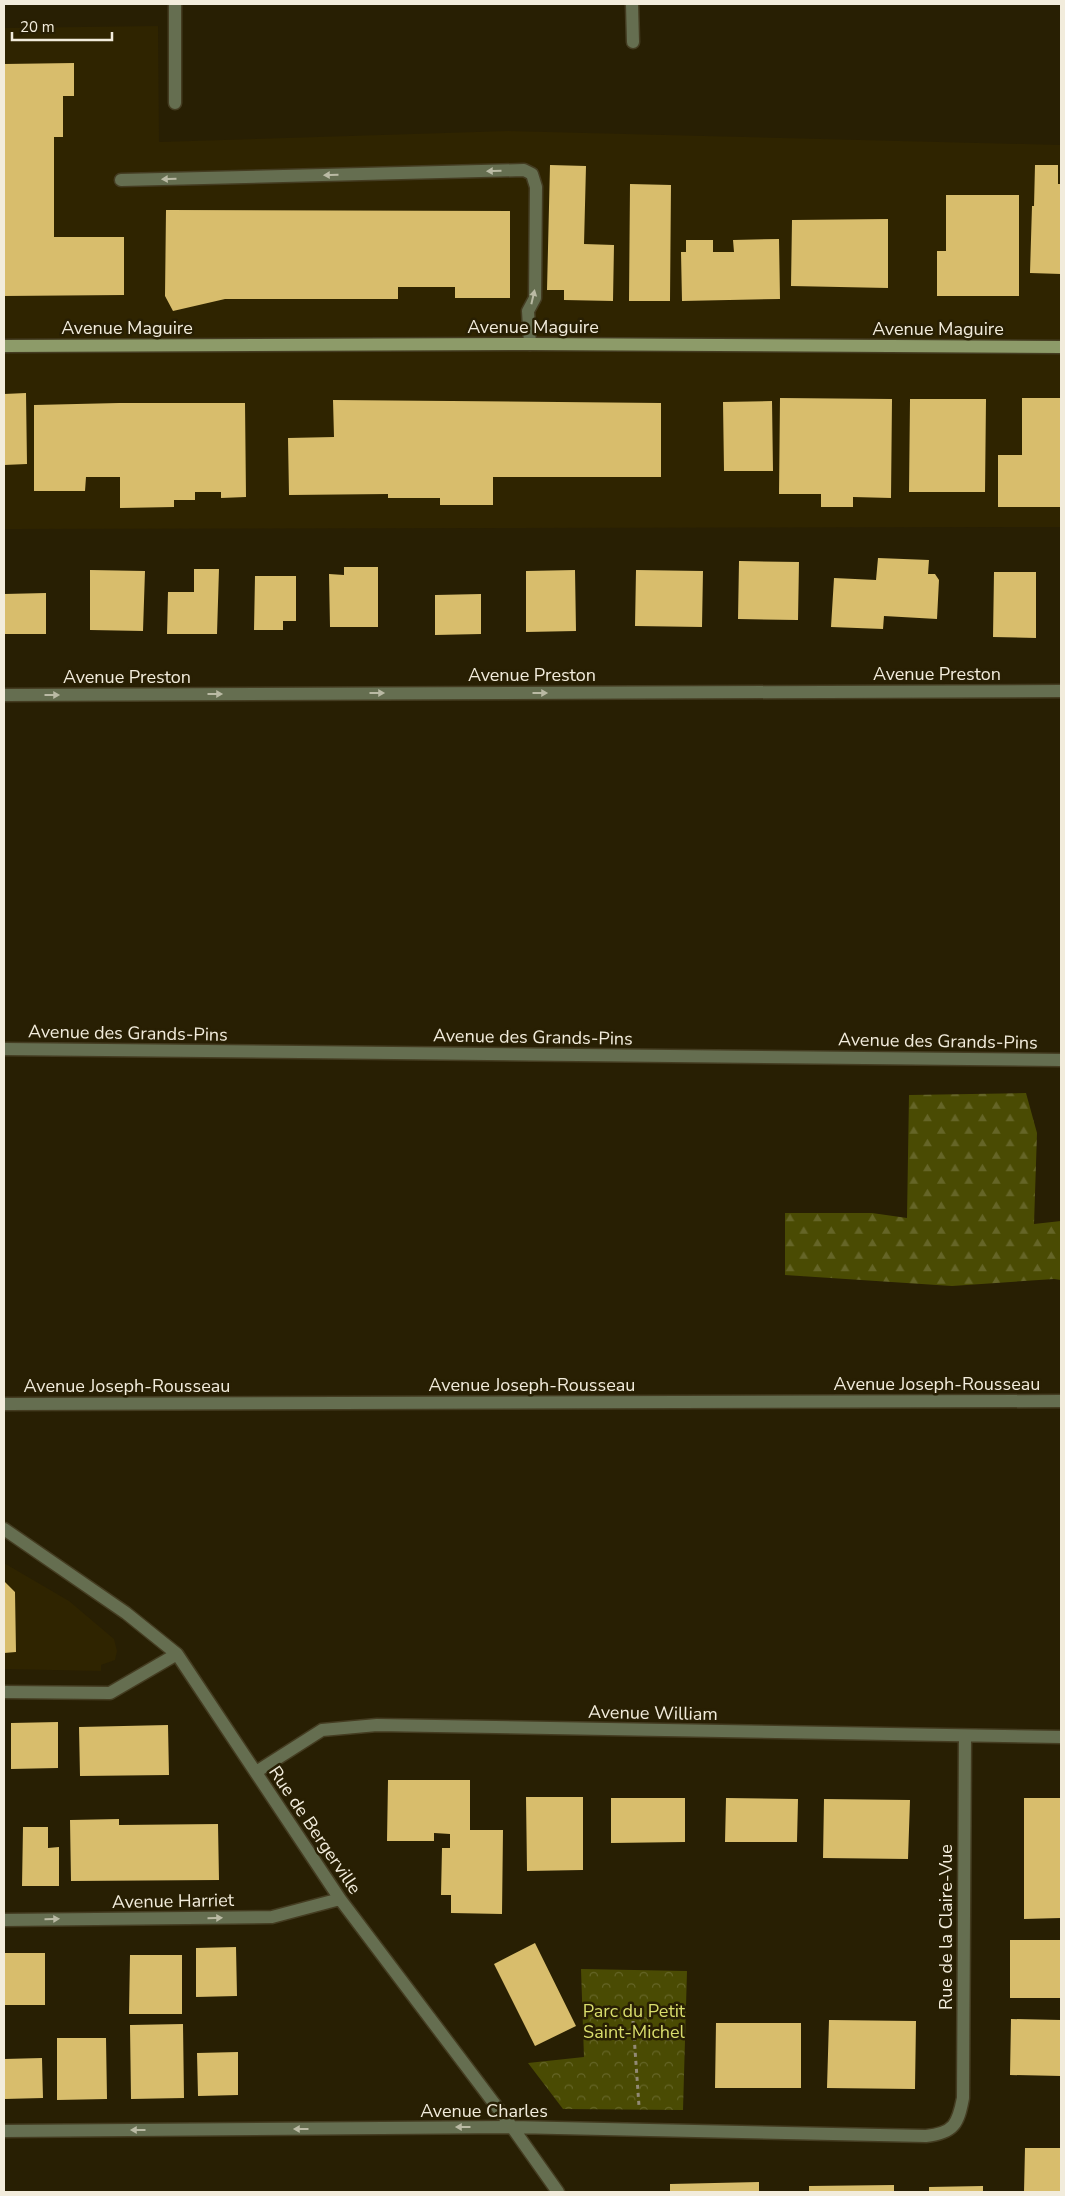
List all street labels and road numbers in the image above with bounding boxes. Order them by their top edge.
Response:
street label: Avenue Maguire [467,315,599,339]
street label: Avenue Maguire [61,316,193,340]
street label: Avenue Maguire [872,317,1004,341]
street label: Avenue Preston [873,662,1001,686]
street label: Avenue Preston [468,663,596,687]
street label: Avenue Preston [63,665,191,689]
street label: Avenue des Grands-Pins [28,1019,228,1047]
street label: Avenue des Grands-Pins [433,1023,633,1051]
street label: Avenue des Grands-Pins [838,1027,1038,1055]
street label: Avenue Joseph-Rousseau [834,1372,1040,1396]
street label: Avenue Joseph-Rousseau [429,1373,635,1397]
street label: Avenue Joseph-Rousseau [24,1374,230,1398]
street label: Avenue William [588,1700,718,1726]
street label: Rue de Bergerville [263,1761,367,1899]
street label: Rue de la Claire-Vue [934,1844,958,2010]
street label: Avenue Harriet [112,1888,235,1914]
street label: Avenue Charles [420,2099,548,2123]

